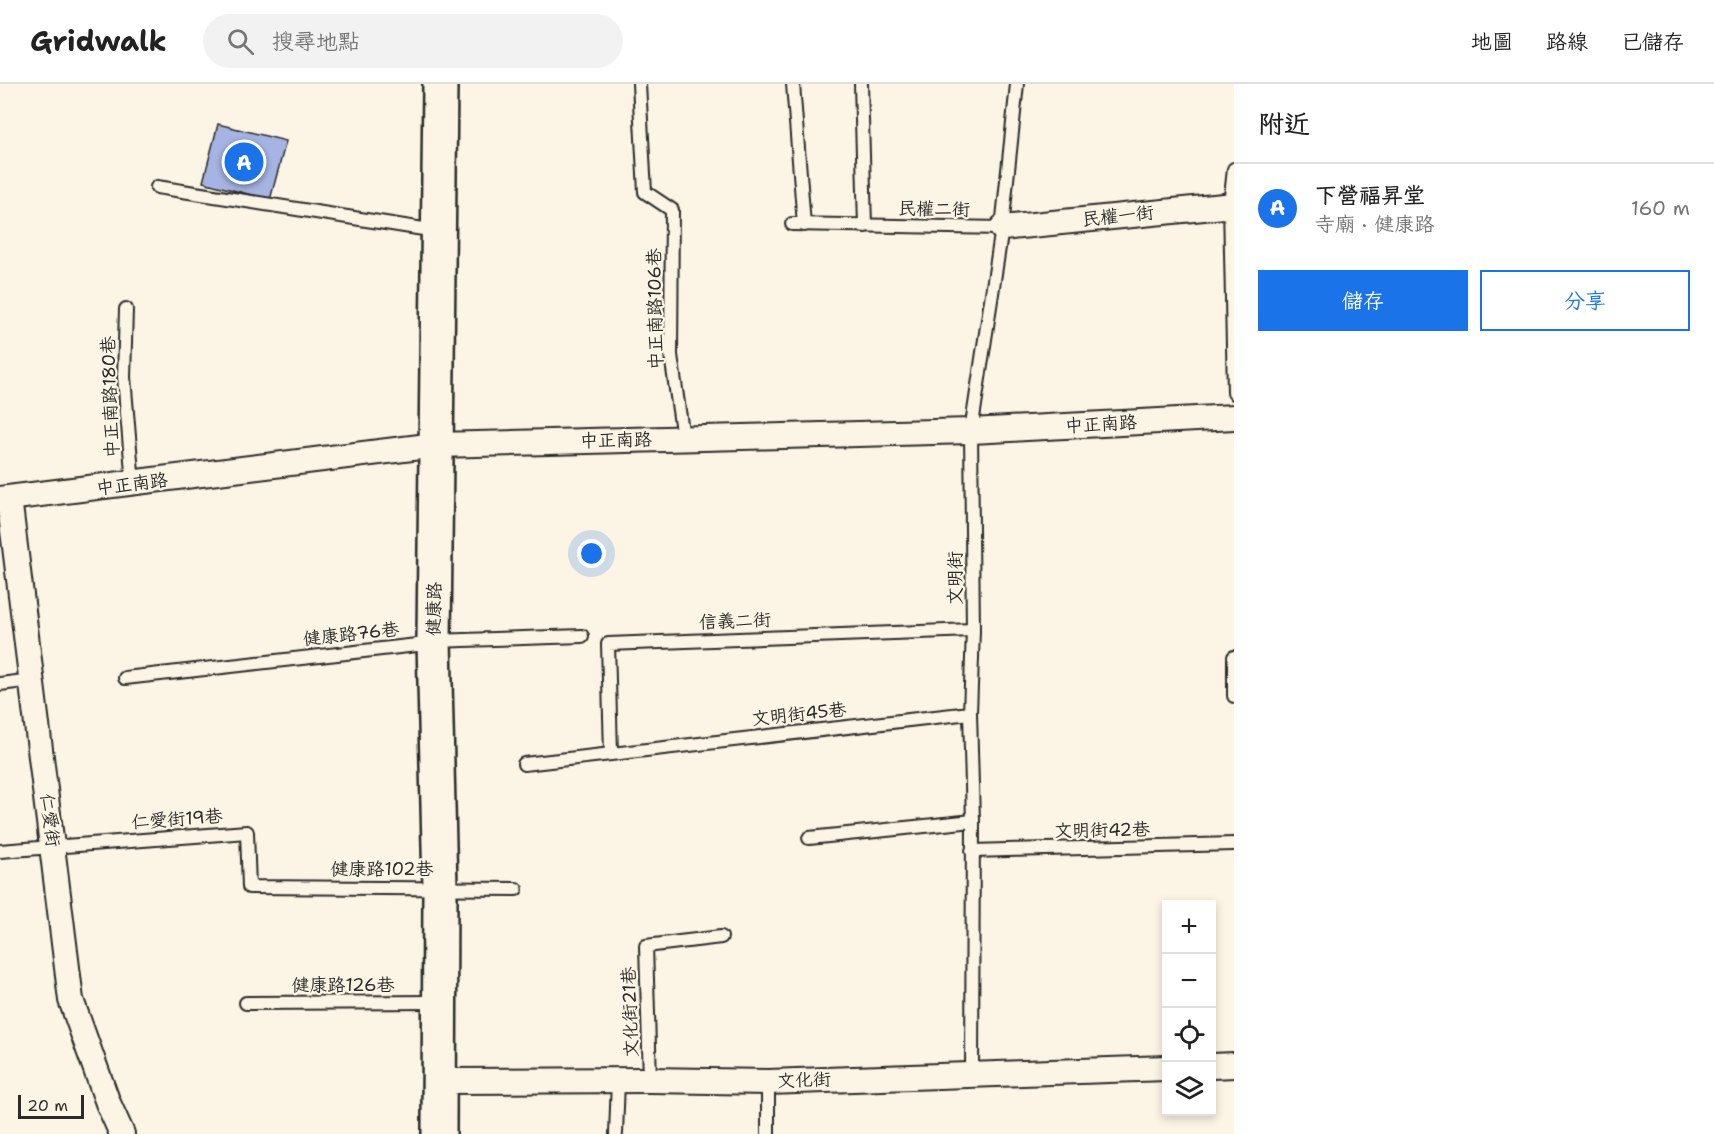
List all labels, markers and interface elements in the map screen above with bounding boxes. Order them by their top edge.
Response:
search box [203,14,623,68]
text: Gridwalk [30,22,167,60]
icon: search [224,25,257,58]
text: 搜尋地點 [272,27,360,56]
text: 地圖 [1471,28,1513,56]
text: 路線 [1546,28,1588,56]
text: 已儲存 [1621,28,1684,56]
text: 附近 [1258,106,1310,141]
pin: A [224,140,264,184]
text: 下營福昇堂 [1315,181,1425,210]
text: A [1270,195,1285,221]
text: 160 m [1631,195,1690,221]
street label: 民權二街 [898,196,970,222]
street label: 民權一街 [1081,200,1155,232]
text: 寺廟 · 健康路 [1315,211,1434,237]
street label: 中正南路106巷 [642,248,668,370]
button: 儲存 [1258,270,1468,331]
button: 分享 [1480,270,1690,331]
street label: 中正南路180巷 [96,336,124,458]
street label: 中正南路 [1064,410,1138,438]
street label: 中正南路 [580,427,652,453]
street label: 中正南路 [95,468,169,500]
your location [577,539,606,568]
street label: 文明街 [943,551,967,605]
street label: 健康路 [422,582,446,636]
street label: 信義二街 [699,608,771,634]
street label: 健康路76巷 [302,617,400,651]
street label: 文明街45巷 [750,697,848,731]
street label: 仁愛街 [35,792,65,848]
street label: 仁愛街19巷 [131,804,223,834]
street label: 文明街42巷 [1054,817,1150,843]
street label: 健康路102巷 [330,857,434,881]
map controls [1162,900,1216,1116]
button: + [1162,900,1216,954]
button: − [1162,954,1216,1008]
street label: 文化街21巷 [616,966,644,1058]
street label: 健康路126巷 [291,973,395,997]
button: locate [1162,1008,1216,1062]
button: layers [1162,1062,1216,1116]
street label: 文化街 [777,1067,831,1093]
scale bar [18,1092,84,1120]
text: 20 m [27,1095,68,1116]

